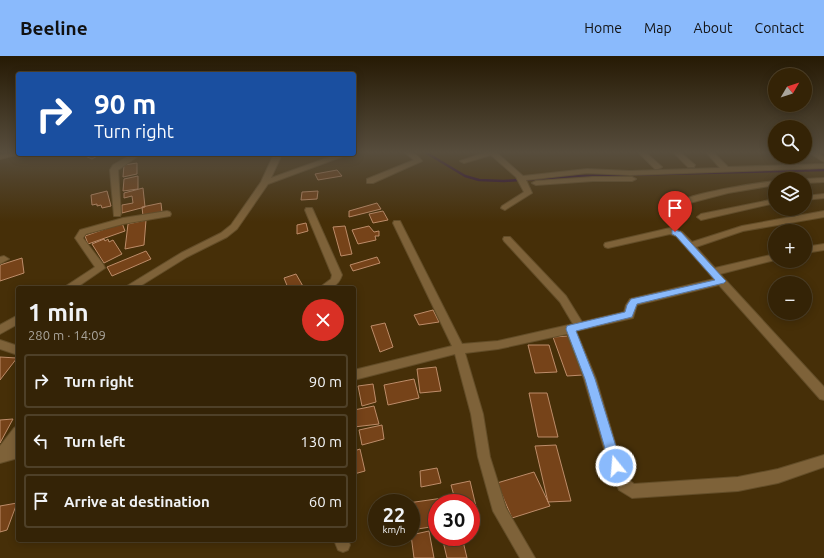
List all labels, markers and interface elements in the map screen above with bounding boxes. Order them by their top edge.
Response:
text: Beeline [20,17,88,39]
text: Home [584,20,622,36]
text: Map [644,20,672,36]
text: About [694,20,733,36]
text: Contact [755,20,804,36]
north arrow [768,68,812,112]
map controls [768,68,812,320]
icon: right [28,88,80,140]
text: 90 m [94,88,156,119]
button: search [768,120,812,164]
text: Turn right [94,121,174,141]
button: layers [768,172,812,216]
pin [658,191,692,232]
icon: arrive [664,197,686,219]
button: + [768,224,812,268]
button: − [768,276,812,320]
text: 1 min [28,299,89,326]
button: close [302,299,344,341]
text: 280 m · 14:09 [28,328,106,342]
icon: right [30,370,52,392]
text: Turn right [64,373,134,390]
text: 90 m [309,373,342,390]
icon: left [30,430,52,452]
text: Turn left [64,433,125,450]
text: 130 m [300,433,342,450]
position arrow [595,445,637,487]
icon: arrive [30,490,52,512]
text: Arrive at destination [64,493,210,510]
text: 60 m [309,493,342,510]
speed limit sign: 30 [428,494,480,546]
text: 22 [383,503,405,526]
text: km/h [382,524,406,535]

